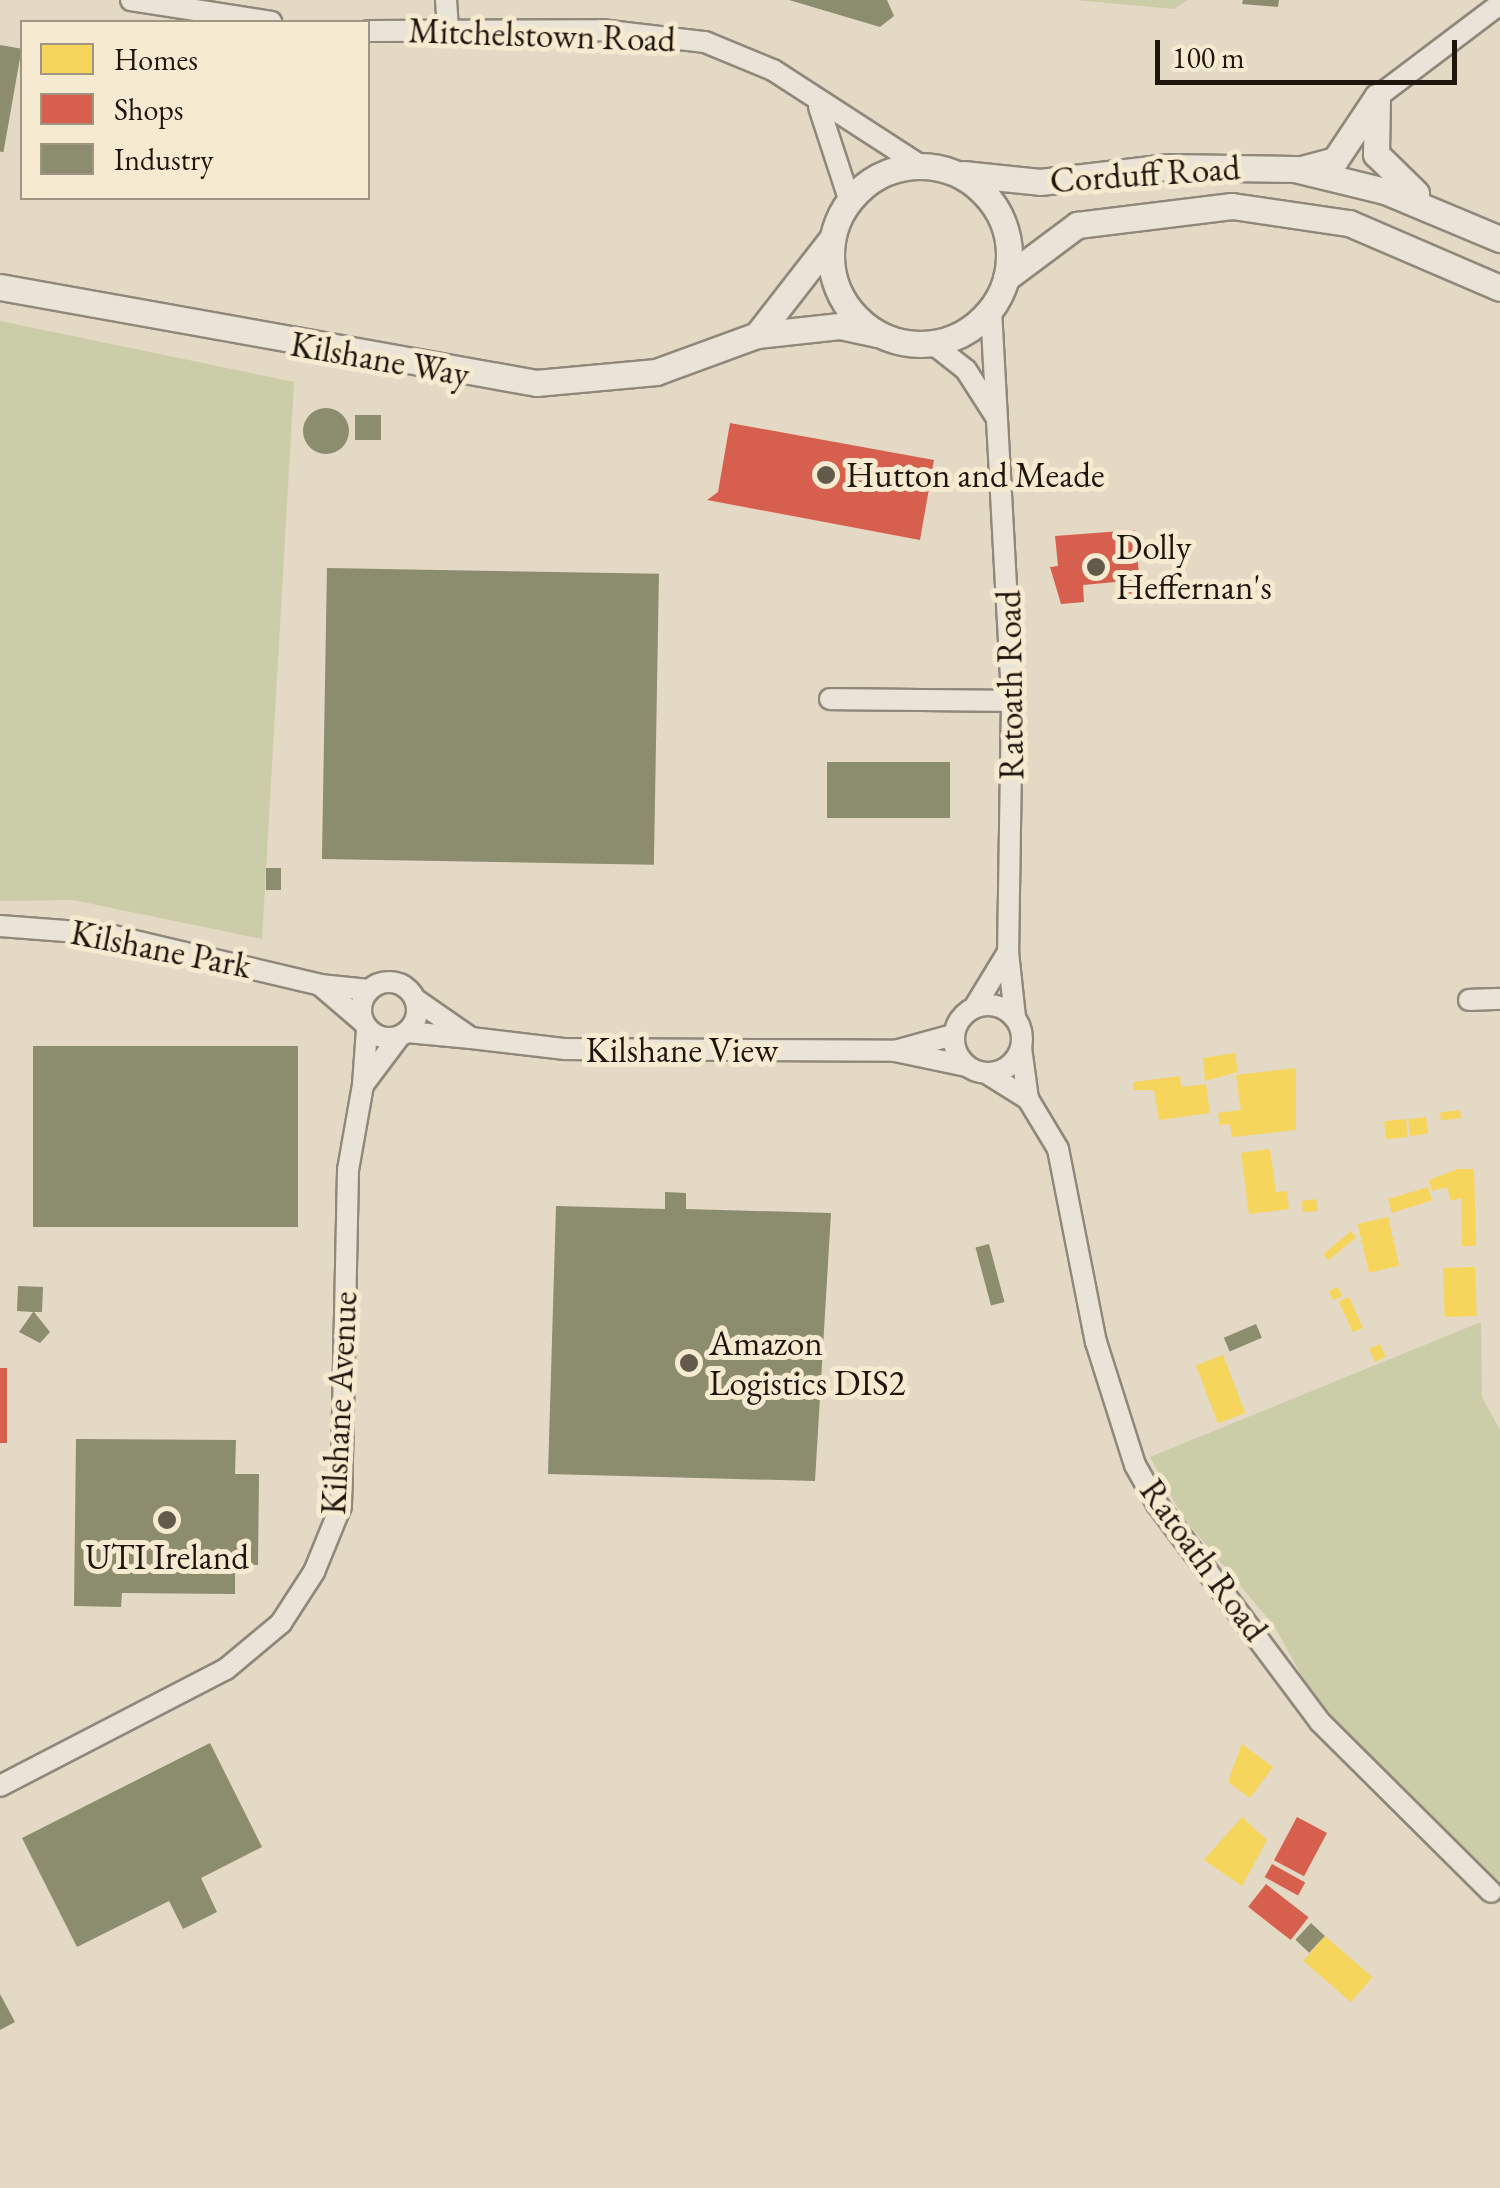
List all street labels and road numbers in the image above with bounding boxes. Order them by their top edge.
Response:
street label: Mitchelstown Road [408,9,676,61]
street label: Corduff Road [1049,146,1241,202]
street label: Kilshane Way [287,323,473,395]
street label: Ratoath Road [987,590,1033,780]
street label: Kilshane Park [67,911,255,987]
street label: Kilshane View [586,1029,778,1071]
street label: Kilshane Avenue [312,1290,366,1516]
street label: Ratoath Road [1131,1471,1277,1649]

